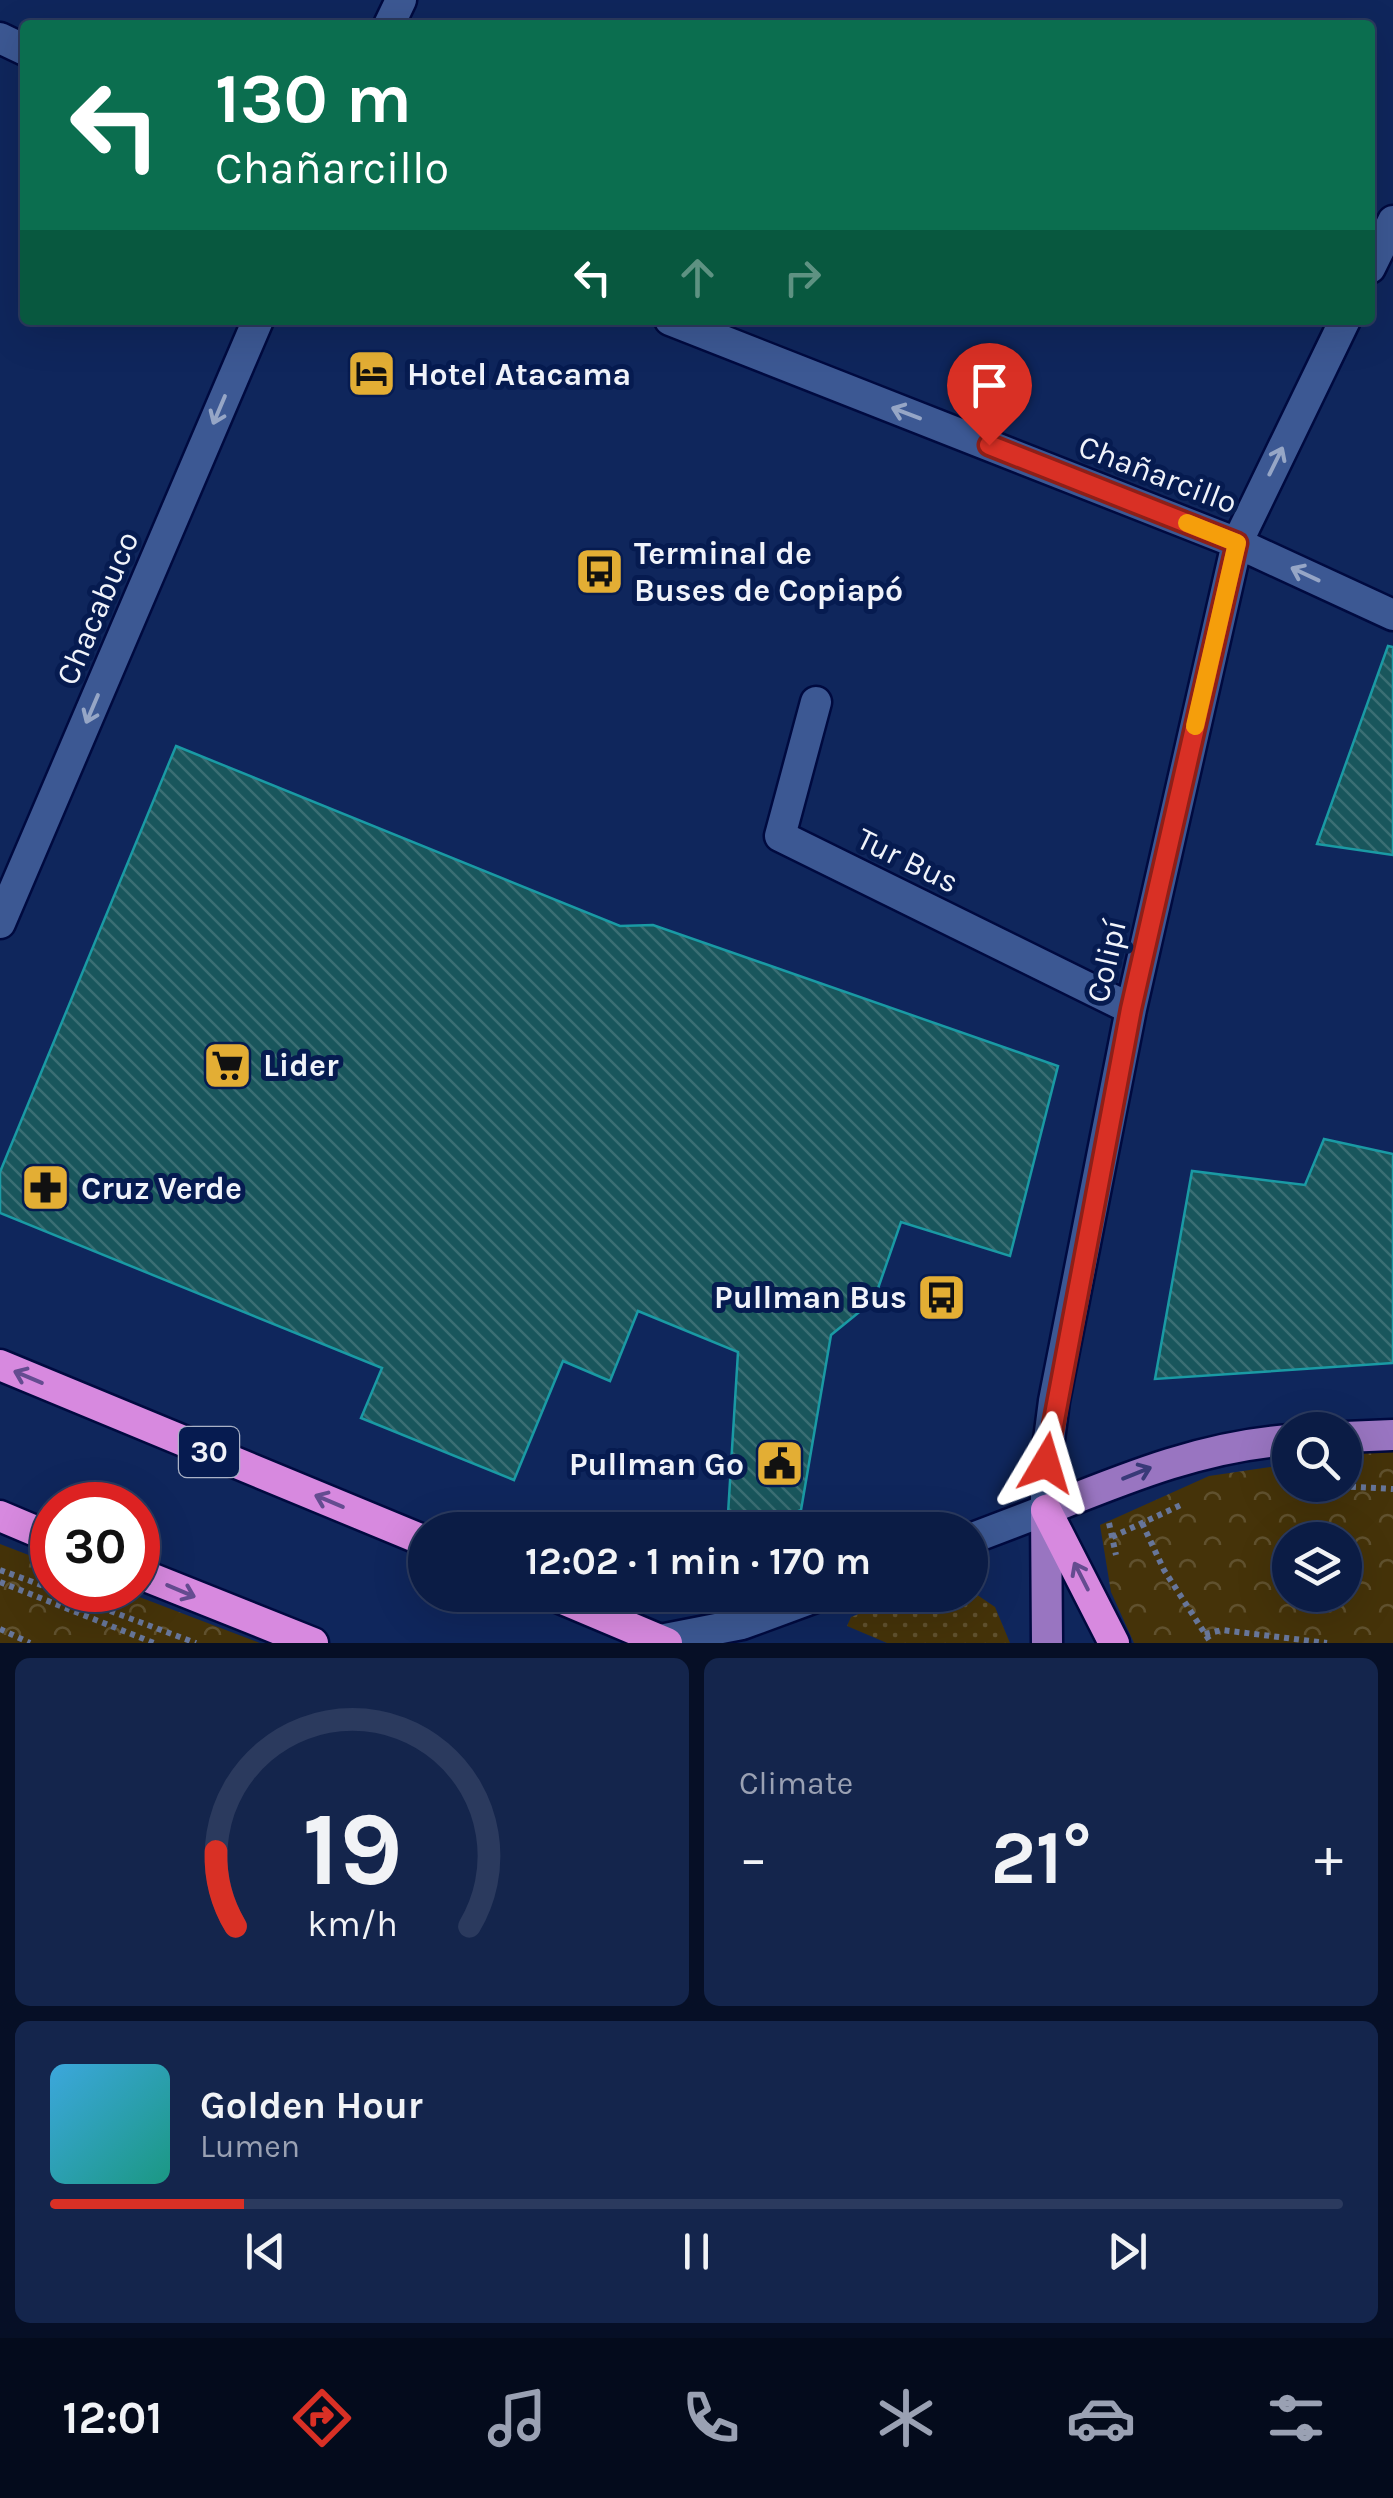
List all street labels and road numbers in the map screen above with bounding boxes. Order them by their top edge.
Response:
street label: Chañarcillo [1073,427,1242,522]
street label: Chacabuco [49,526,146,690]
street label: Tur Bus [851,820,965,901]
street label: Colipí [1079,916,1134,1006]
road number: 30 [179,1427,239,1477]

